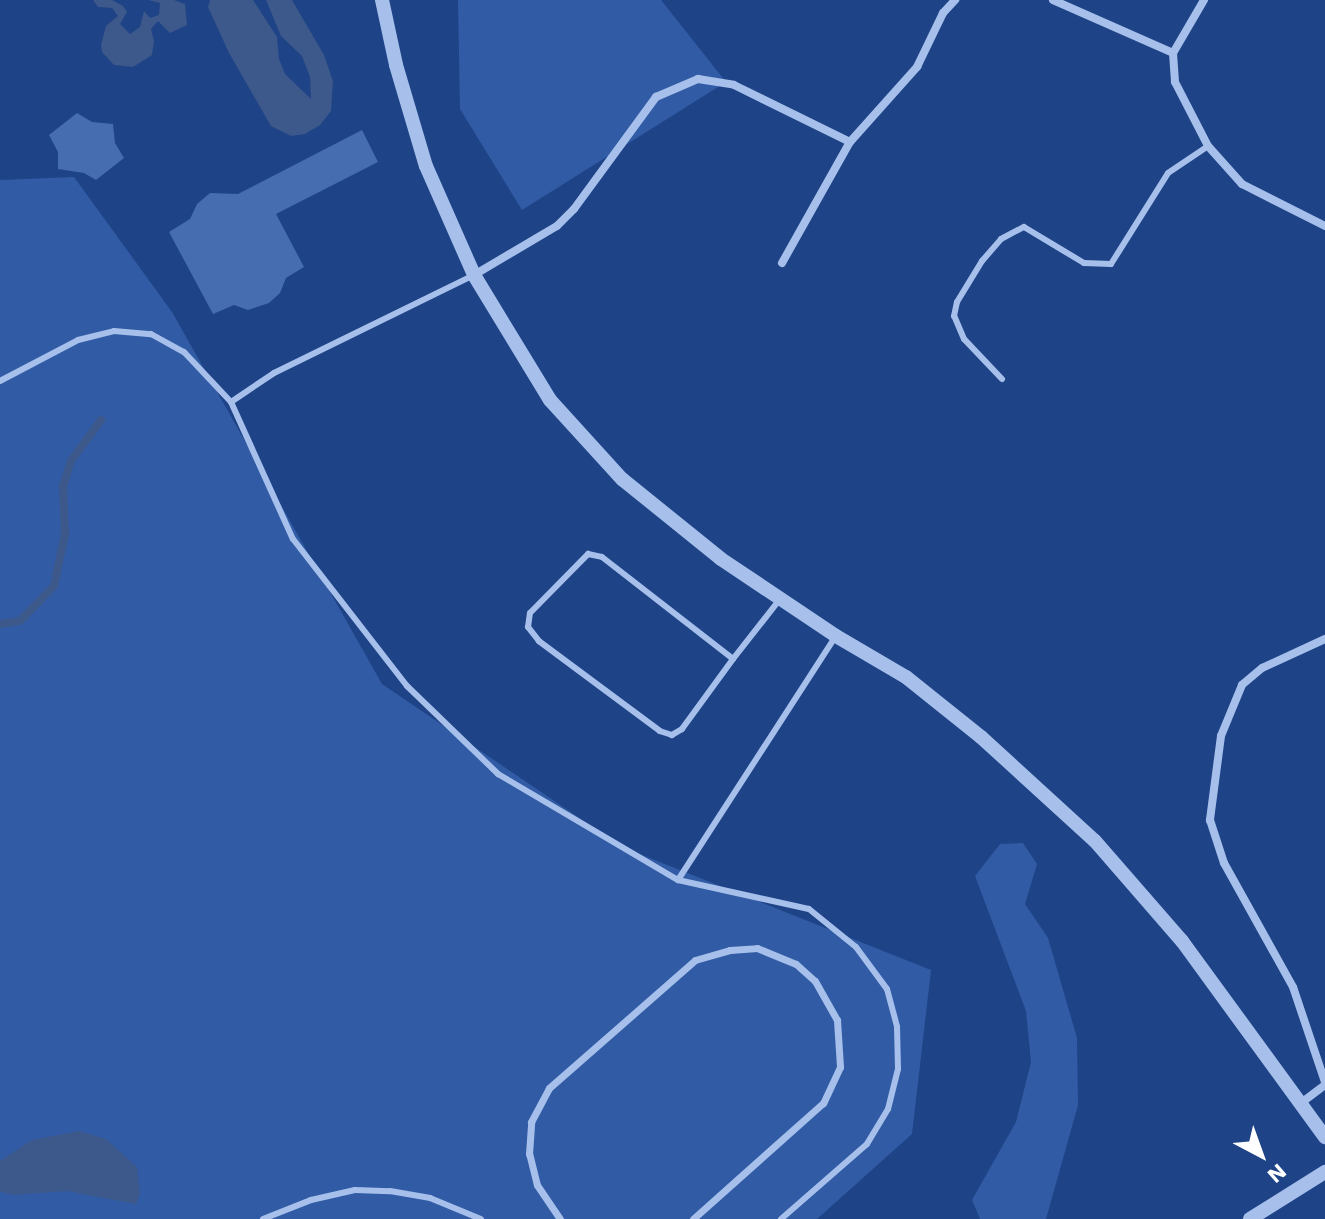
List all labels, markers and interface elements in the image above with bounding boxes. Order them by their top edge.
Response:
north arrow [1221,1115,1301,1195]
text: N [1263,1159,1291,1188]

